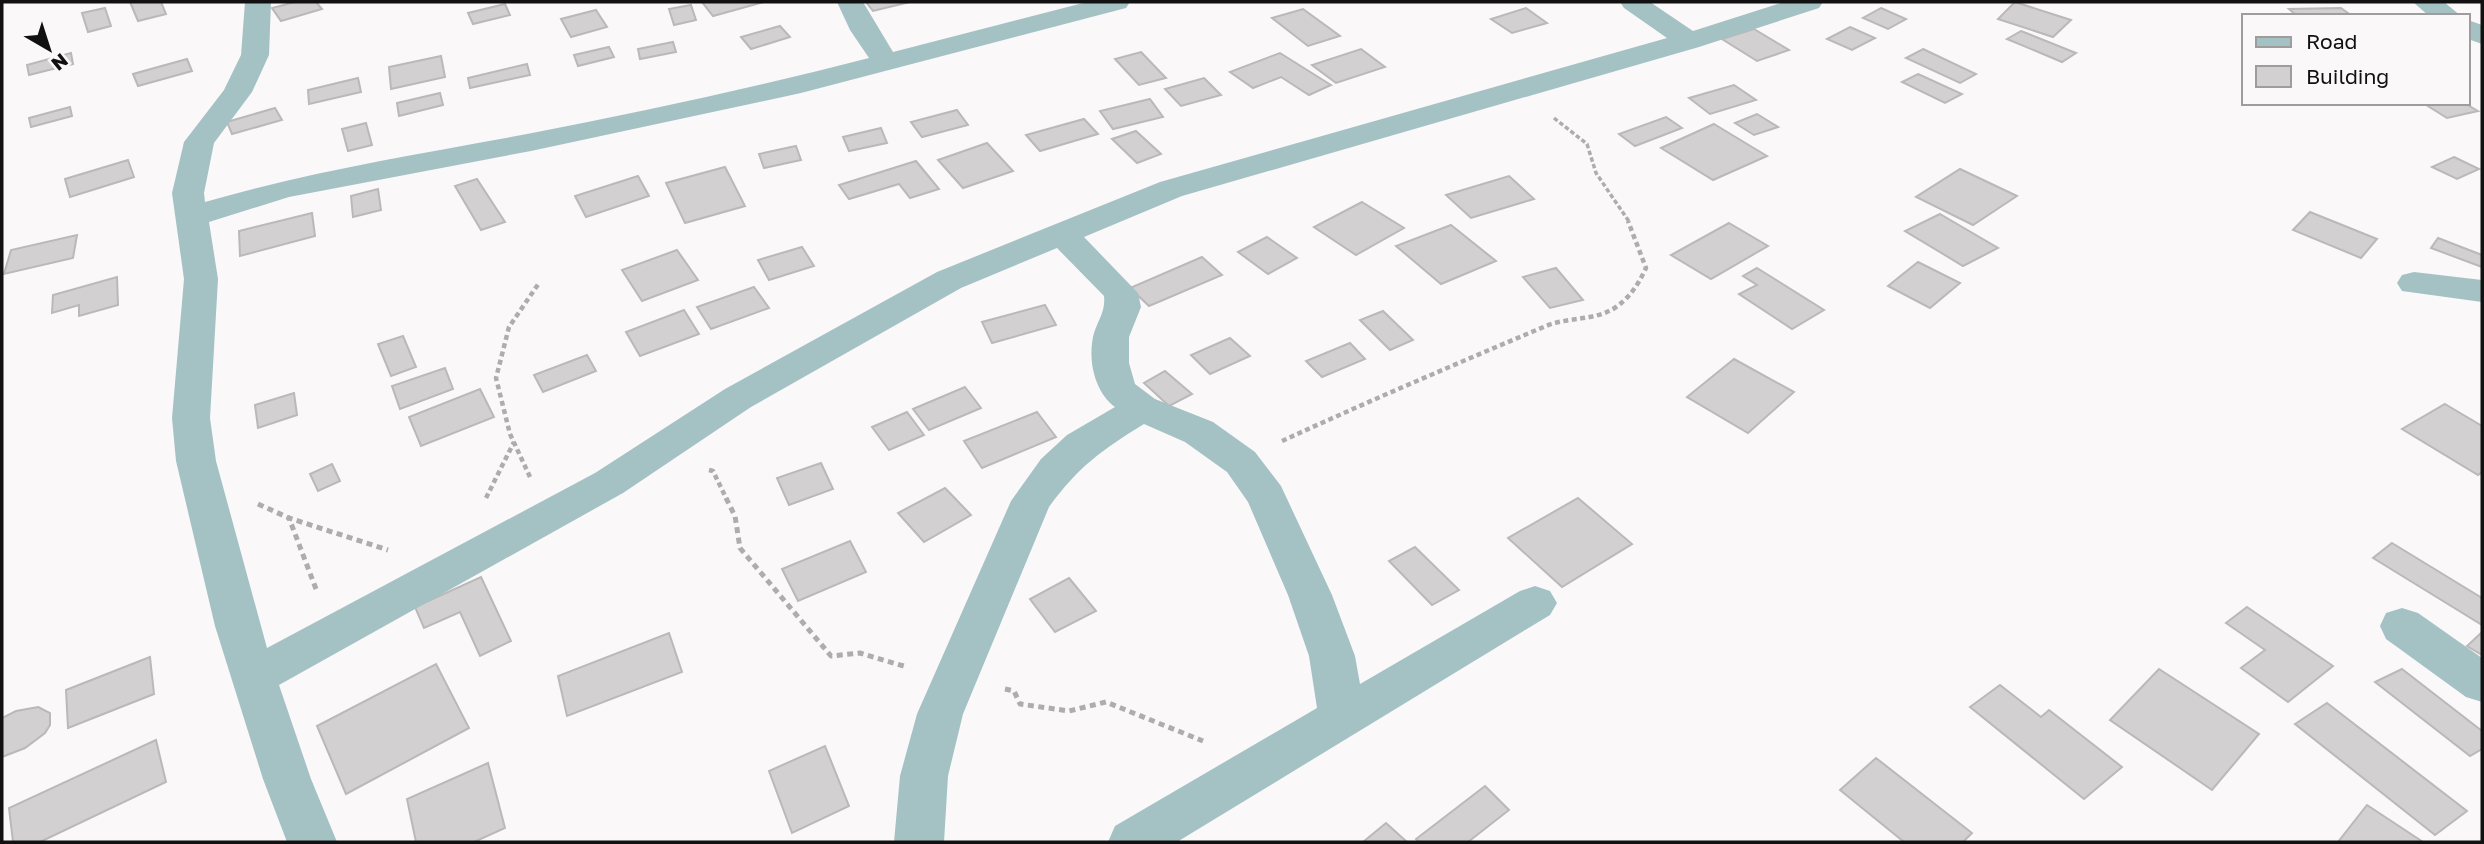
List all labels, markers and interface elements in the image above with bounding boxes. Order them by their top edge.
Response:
north arrow [14,14,84,84]
legend [2242,14,2470,105]
text: Road [2306,28,2357,54]
text: N [47,49,73,76]
text: Building [2306,63,2389,89]

